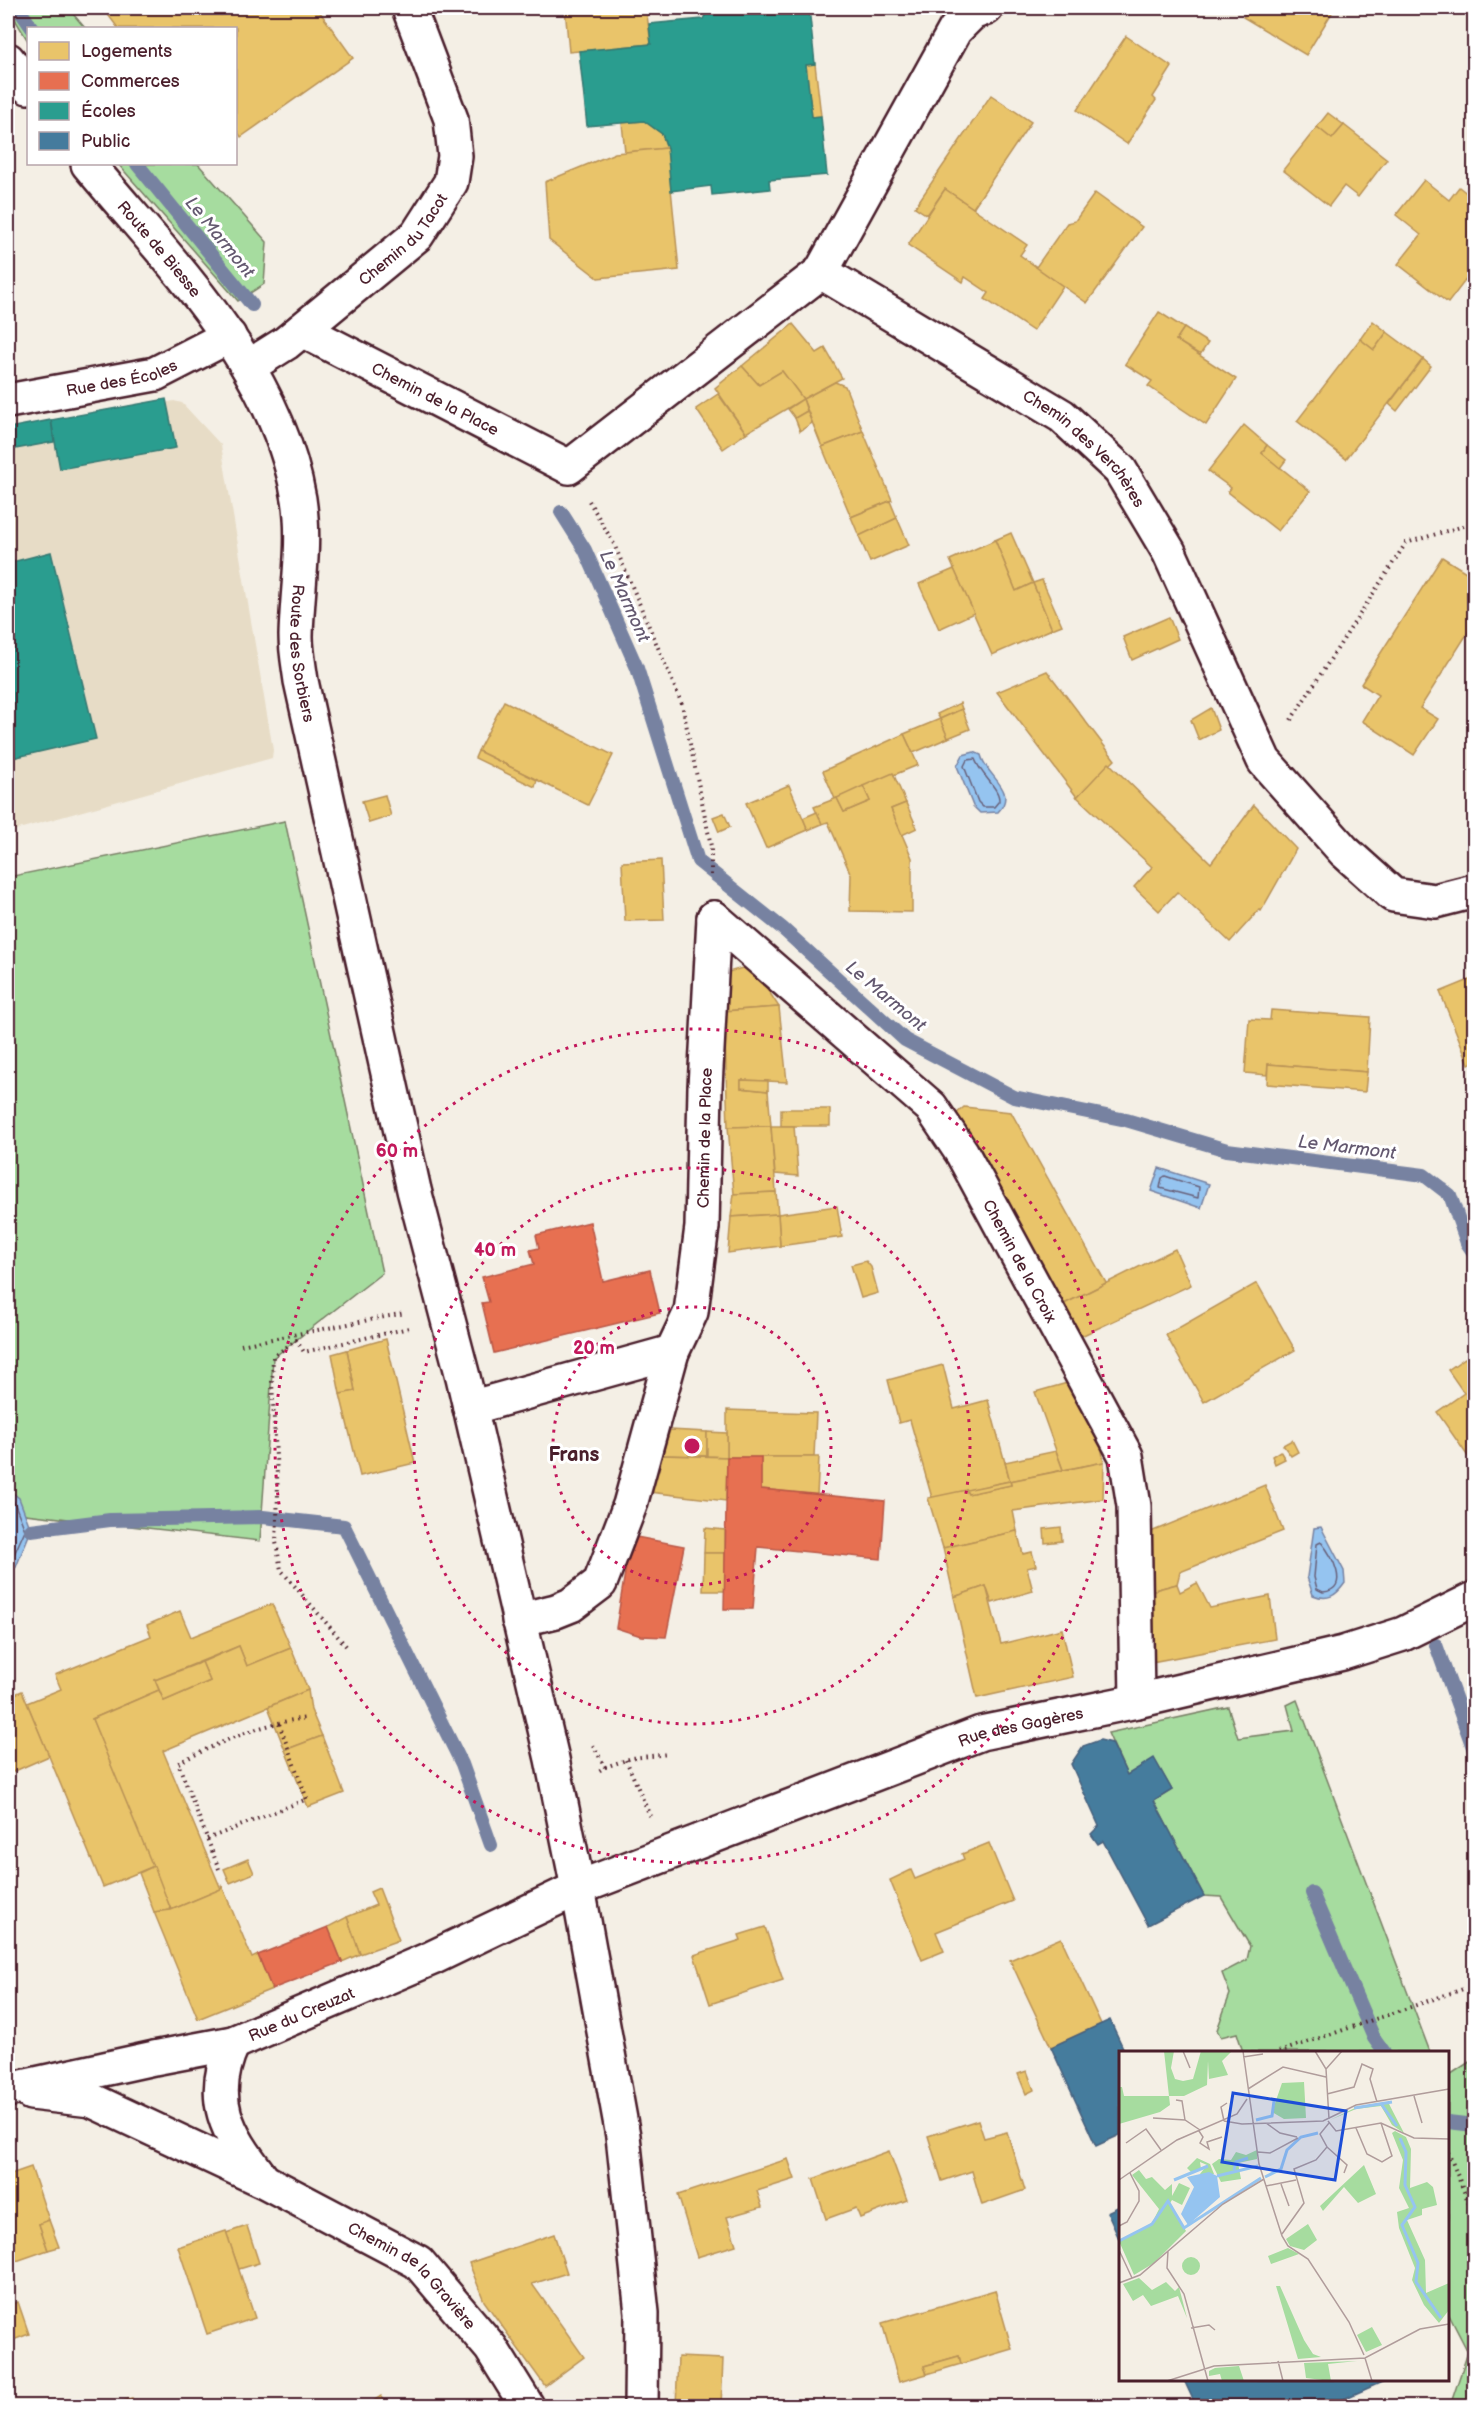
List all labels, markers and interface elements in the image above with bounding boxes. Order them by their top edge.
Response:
legend [27,27,237,165]
text: Logements [81,41,172,62]
text: Commerces [81,71,180,92]
text: Écoles [81,99,136,122]
text: Public [81,131,130,152]
street label: Chemin du Tacot [355,190,452,290]
water label: Le Marmont [181,193,259,282]
street label: Route de Biesse [113,198,205,302]
street label: Rue des Écoles [65,356,181,401]
street label: Chemin de la Place [368,359,502,441]
street label: Chemin des Verchères [1019,387,1148,511]
water label: Le Marmont [595,547,654,646]
street label: Route des Sorbiers [285,584,318,724]
water label: Le Marmont [841,957,930,1036]
street label: Chemin de la Place [694,1067,717,1208]
water label: Le Marmont [1297,1131,1397,1164]
text: 60 m [376,1141,418,1162]
street label: Chemin de la Croix [978,1197,1060,1327]
text: 40 m [474,1240,516,1261]
text: 20 m [573,1338,615,1359]
centre of rings [682,1436,702,1456]
district label: Frans [549,1443,600,1467]
street label: Rue des Gagères [956,1704,1085,1752]
street label: Rue du Creuzat [246,1984,358,2046]
inset map [1119,2051,1449,2381]
street label: Chemin de la Gravière [344,2219,479,2334]

